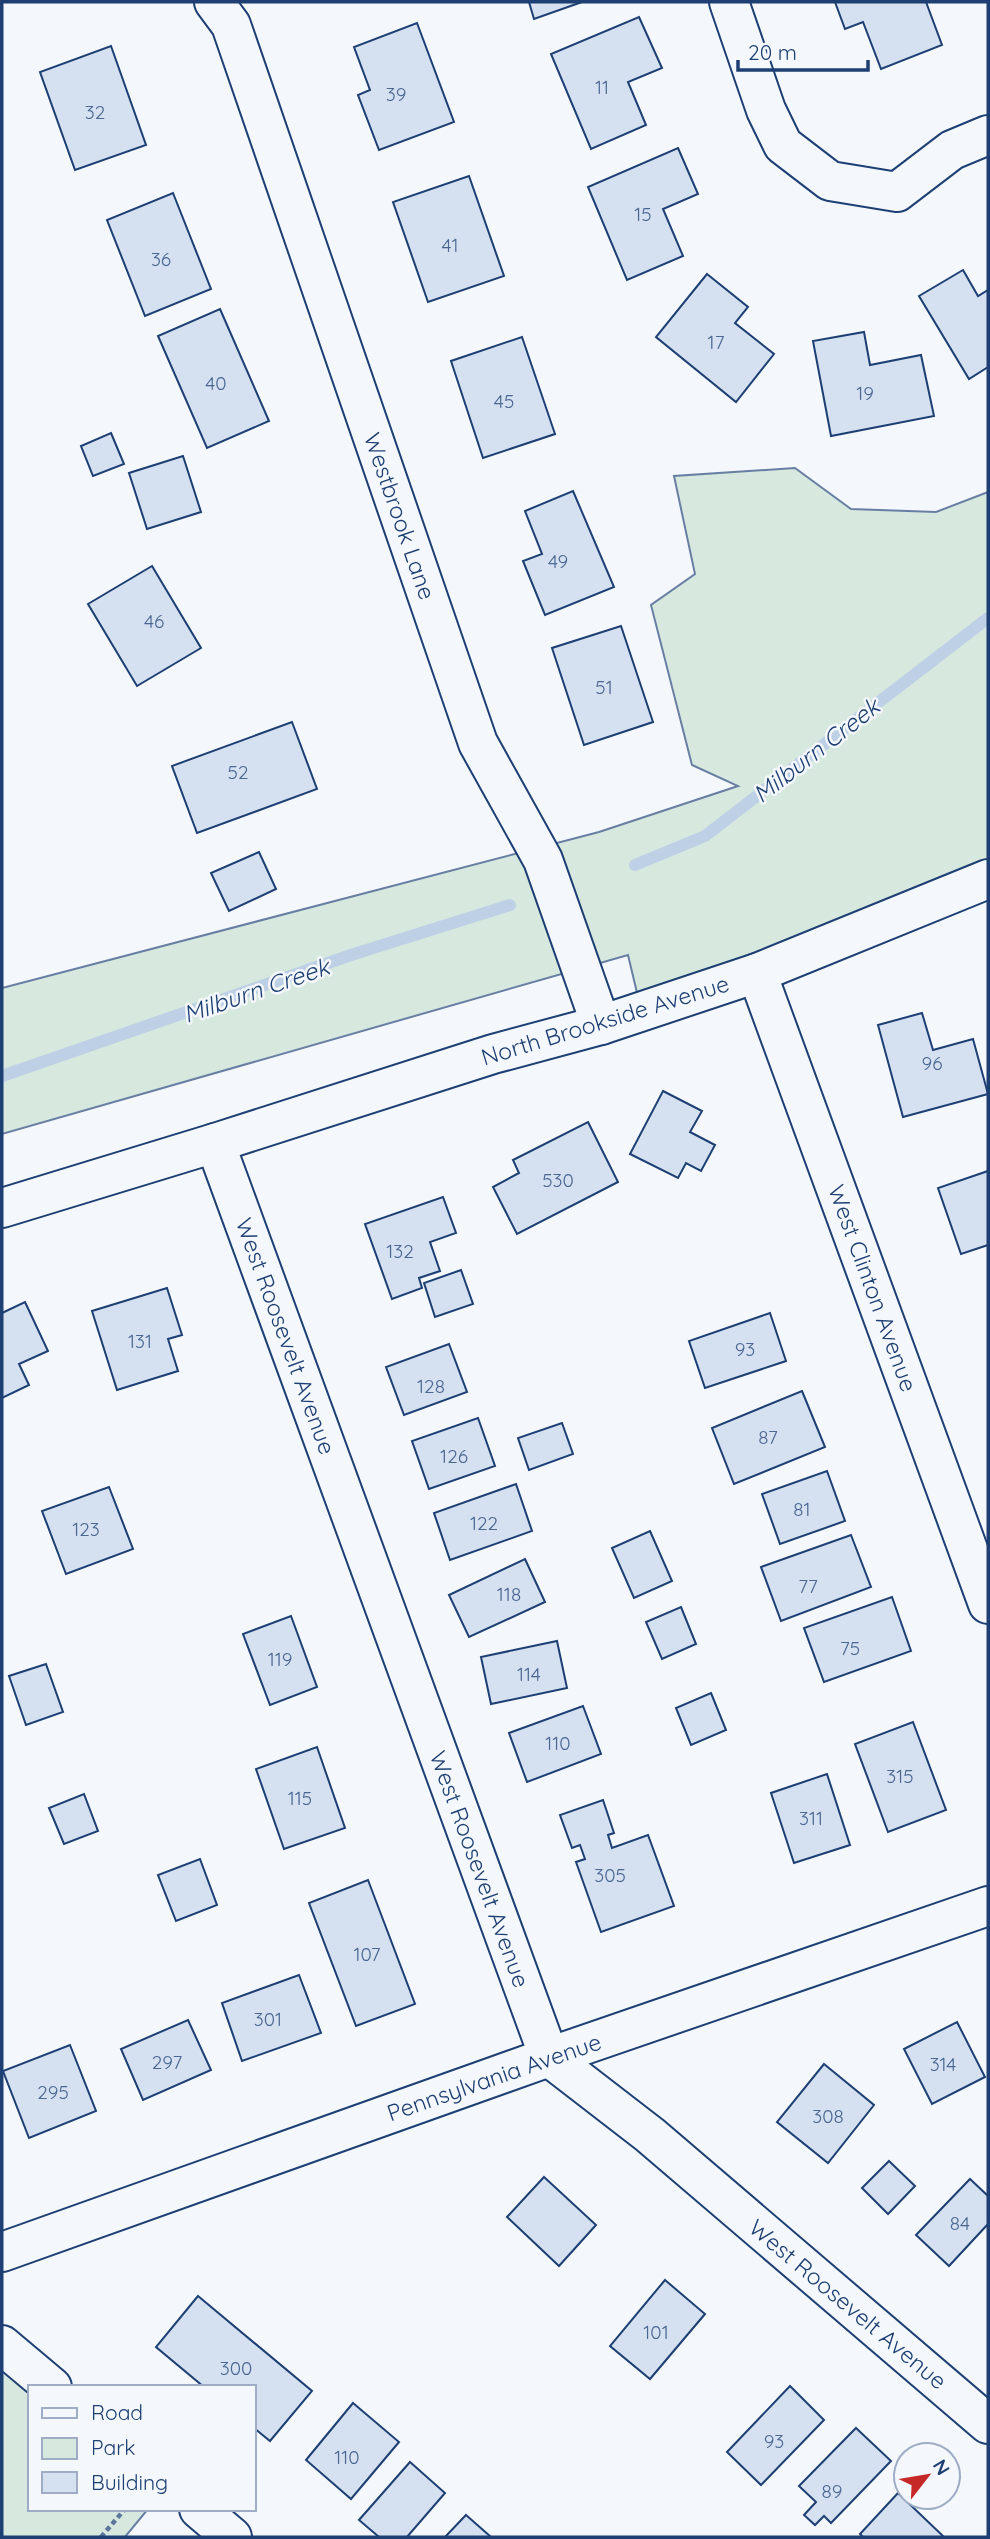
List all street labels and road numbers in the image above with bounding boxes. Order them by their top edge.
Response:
street label: Westbrook Lane [358,429,442,603]
street label: North Brookside Avenue [478,968,732,1072]
street label: West Clinton Avenue [822,1181,924,1395]
street label: West Roosevelt Avenue [230,1214,342,1458]
street label: West Roosevelt Avenue [424,1747,536,1991]
street label: Pennsylvania Avenue [383,2027,605,2127]
street label: West Roosevelt Avenue [743,2213,953,2395]

